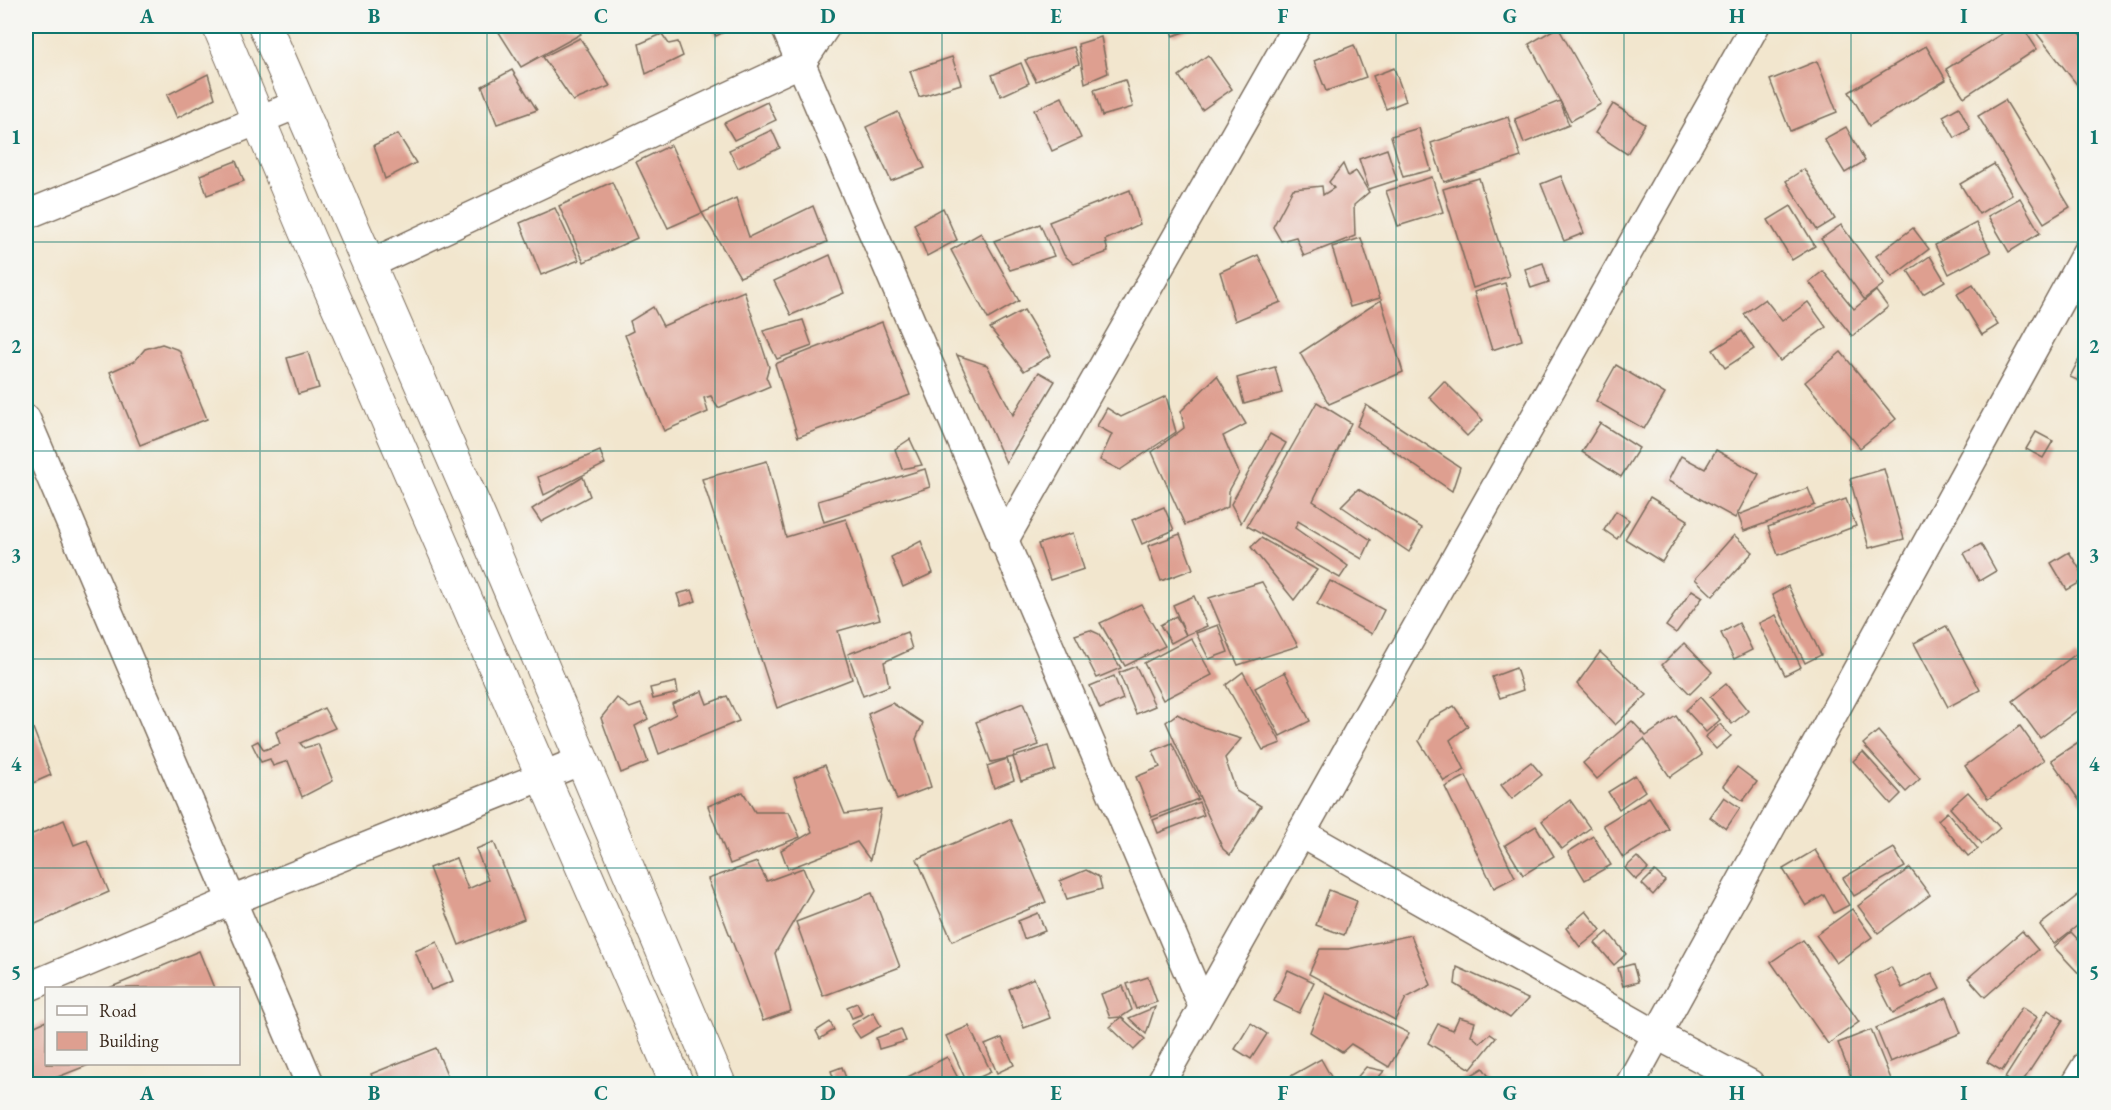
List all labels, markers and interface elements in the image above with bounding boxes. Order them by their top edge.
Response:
text: A [139,3,155,29]
text: B [368,3,380,29]
text: C [594,3,608,29]
text: D [820,3,836,29]
text: E [1050,3,1062,29]
text: F [1278,3,1289,29]
text: G [1503,3,1517,29]
text: H [1729,3,1745,29]
text: I [1960,3,1968,29]
text: 1 [11,124,21,150]
text: 1 [2089,124,2099,150]
text: 2 [11,333,22,359]
text: 2 [2089,333,2100,359]
text: 3 [11,542,21,568]
text: 3 [2089,542,2099,568]
text: 4 [11,751,22,777]
text: 4 [2089,751,2100,777]
text: 5 [11,959,21,985]
text: 5 [2089,959,2099,985]
legend [45,987,240,1065]
text: Road [99,999,138,1022]
text: Building [99,1029,159,1052]
text: A [139,1080,155,1106]
text: B [368,1080,380,1106]
text: C [594,1080,608,1106]
text: D [820,1080,836,1106]
text: E [1050,1080,1062,1106]
text: F [1278,1080,1289,1106]
text: G [1503,1080,1517,1106]
text: H [1729,1080,1745,1106]
text: I [1960,1080,1968,1106]

